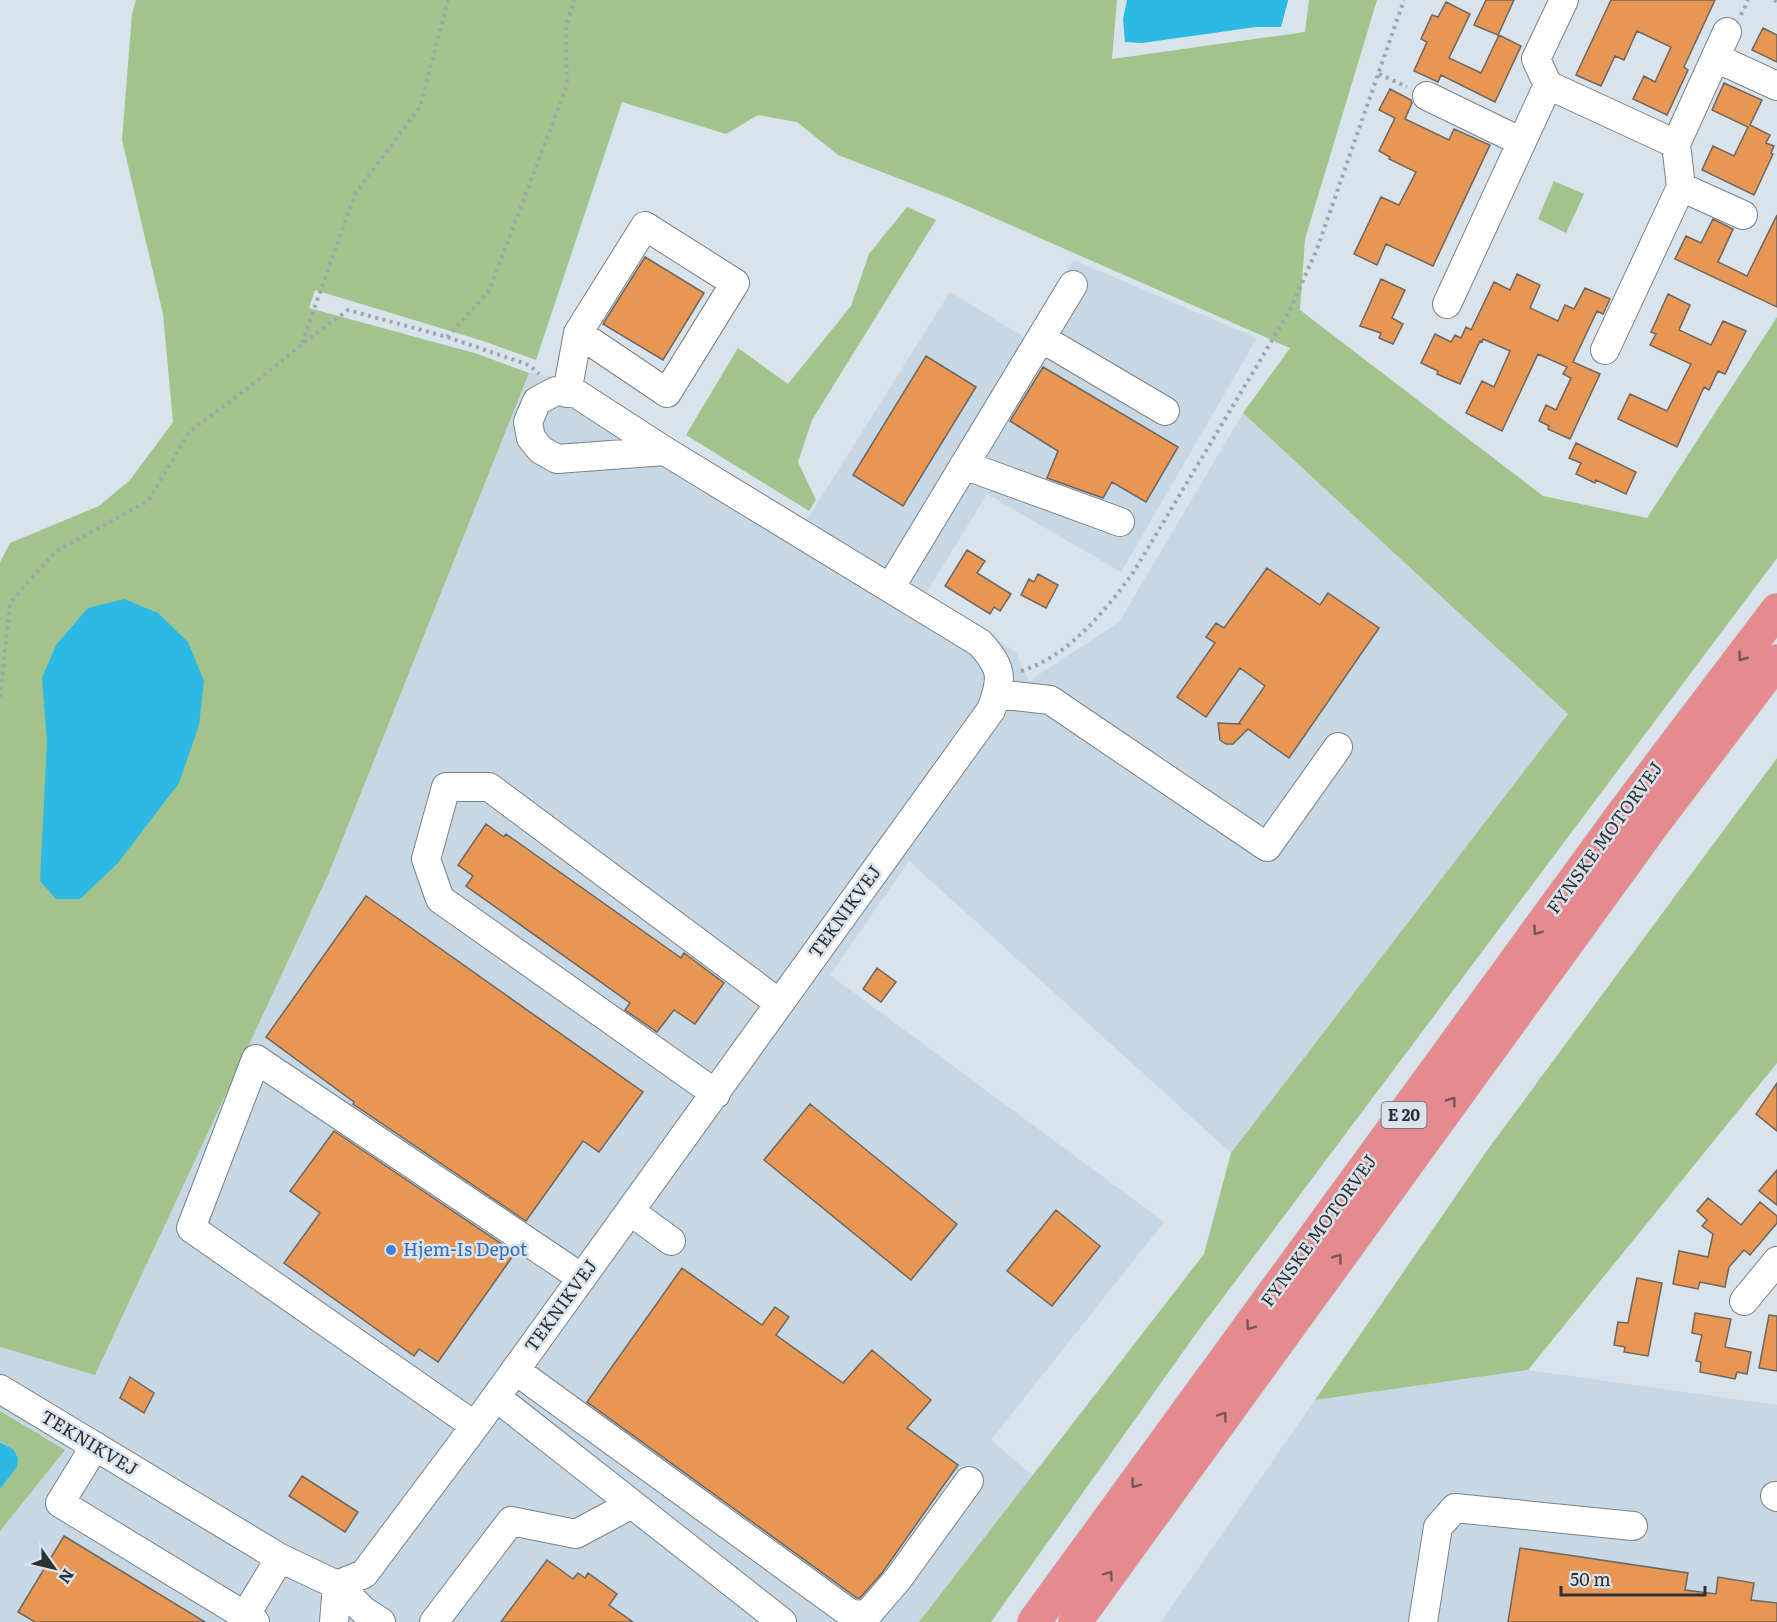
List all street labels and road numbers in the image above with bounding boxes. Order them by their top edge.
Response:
street label: FYNSKE MOTORVEJ [1539,755,1668,919]
street label: TEKNIKVEJ [801,859,887,963]
road number: E 20 [1382,1102,1426,1128]
street label: FYNSKE MOTORVEJ [1253,1148,1382,1312]
street label: TEKNIKVEJ [517,1253,603,1357]
street label: TEKNIKVEJ [36,1402,143,1481]

